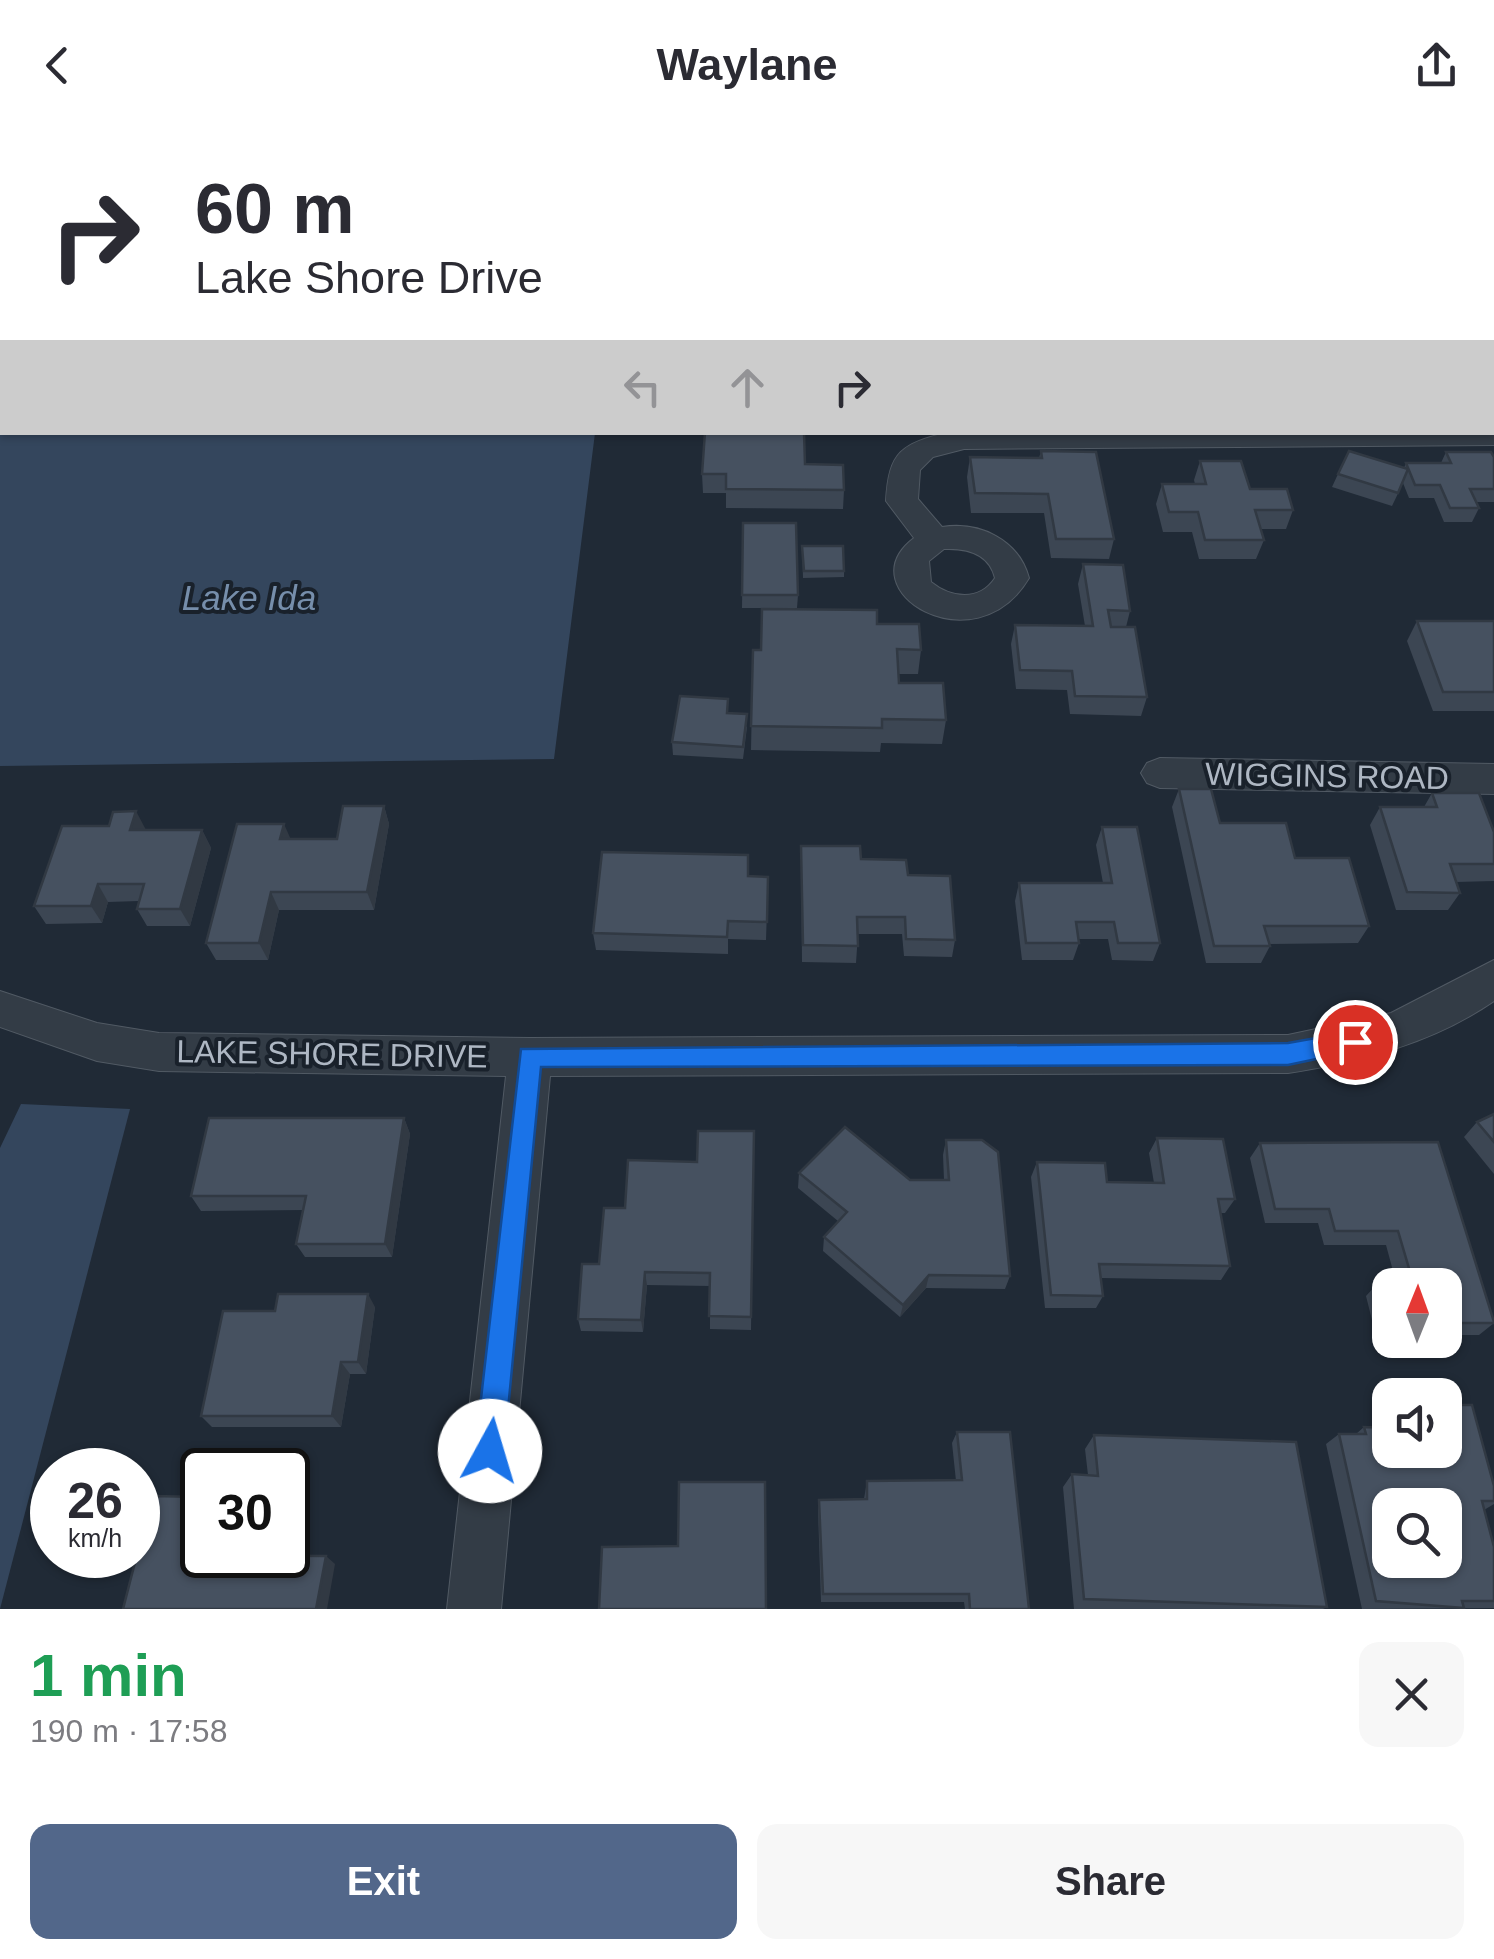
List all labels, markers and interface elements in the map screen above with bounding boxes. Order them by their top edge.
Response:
icon: back [30,38,85,93]
icon: share [1409,38,1464,93]
text: Waylane [657,39,837,90]
icon: right [30,170,160,300]
text: 60 m [195,170,355,248]
text: Lake Shore Drive [195,252,543,303]
icon: left [615,360,670,415]
icon: ahead [720,360,775,415]
icon: right [825,360,880,415]
water label: Lake Ida [182,578,316,617]
street label: WIGGINS ROAD [1205,756,1449,796]
pin [1313,1000,1398,1085]
icon: arrive [1328,1015,1383,1070]
street label: LAKE SHORE DRIVE [176,1033,488,1075]
north arrow [1372,1268,1462,1358]
map controls [1372,1268,1462,1578]
button: sound [1372,1378,1462,1468]
position arrow [438,1399,542,1503]
speed limit sign: 30 [180,1448,310,1578]
text: 26 [67,1473,123,1529]
button: search [1372,1488,1462,1578]
text: km/h [68,1524,122,1552]
text: 1 min [30,1642,187,1709]
button: close [1359,1642,1464,1747]
text: 190 m · 17:58 [30,1713,227,1749]
button: Exit [30,1824,737,1939]
button: Share [757,1824,1464,1939]

